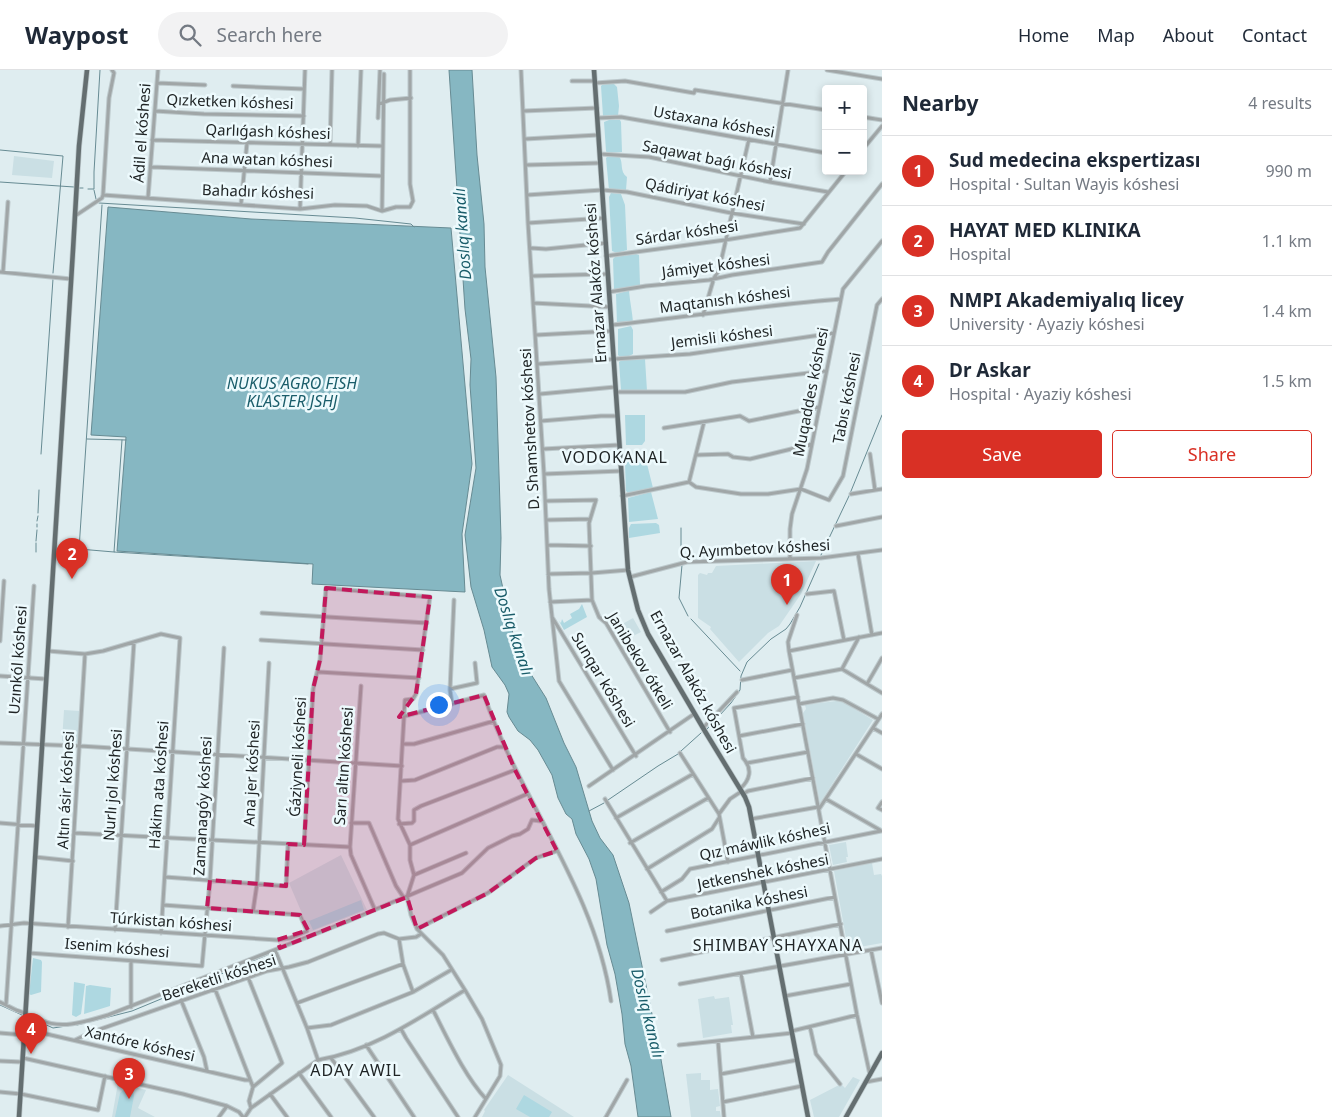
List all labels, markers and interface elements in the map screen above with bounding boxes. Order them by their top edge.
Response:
search box [158,12,508,57]
text: Waypost [25,18,128,51]
icon: search [176,21,204,49]
text: Search here [216,22,322,48]
text: Home [1018,23,1069,47]
text: Map [1097,23,1135,47]
text: About [1163,23,1214,47]
text: Contact [1242,23,1307,47]
street label: Ádil el kóshesi [128,82,154,183]
map controls [822,85,867,175]
button: + [822,85,867,130]
street label: Qızketken kóshesi [166,89,294,113]
text: Nearby [902,89,978,117]
text: 4 results [1248,92,1312,114]
street label: Ustaxana kóshesi [652,100,776,142]
street label: Qarlıǵash kóshesi [205,119,331,143]
button: − [822,130,867,175]
street label: Saqawat baǵı kóshesi [641,135,793,183]
street label: Ana watan kóshesi [201,147,333,171]
text: Sud medecina ekspertizası [949,147,1201,173]
text: 1 [913,160,923,182]
text: 990 m [1265,160,1312,182]
street label: Qádiriyat kóshesi [644,173,767,215]
text: Hospital · Sultan Wayis kóshesi [949,173,1180,195]
street label: Bahadır kóshesi [202,179,314,203]
water label: Doslıq kanalı [448,187,476,281]
street label: Ernazar Alakóz kóshesi [579,202,611,364]
street label: Sárdar kóshesi [634,215,739,249]
text: HAYAT MED KLINIKA [949,217,1141,243]
text: 2 [913,230,923,252]
text: 1.1 km [1262,230,1312,252]
text: Hospital [949,243,1011,265]
street label: Jámiyet kóshesi [659,248,771,282]
street label: Maqtanısh kóshesi [658,281,791,317]
text: NMPI Akademiyalıq licey [949,287,1184,313]
text: 3 [913,300,923,322]
text: 1.4 km [1262,300,1312,322]
text: University · Ayaziy kóshesi [949,313,1145,335]
street label: Jemisli kóshesi [668,320,774,352]
street label: Muqaddes kóshesi [788,325,832,458]
street label: D. Shamshetov kóshesi [515,348,543,510]
street label: Tabıs kóshesi [827,350,865,445]
text: Dr Askar [949,357,1031,383]
text: 4 [913,370,923,392]
text: 1.5 km [1262,370,1312,392]
water label: NUKUS AGRO FISH KLASTER JSHJ [227,372,357,412]
text: Hospital · Ayaziy kóshesi [949,383,1132,405]
button: Save [902,430,1102,478]
button: Share [1112,430,1312,478]
district label: VODOKANAL [562,446,668,468]
street label: Q. Ayımbetov kóshesi [679,534,831,562]
pin: 2 [56,538,88,579]
pin: 1 [771,564,803,605]
water label: Doslıq kanalı [489,584,539,678]
street label: Uzınkól kóshesi [3,605,31,715]
street label: Janibekov ótkeli [603,606,678,713]
street label: Ernazar Alakóz kóshesi [646,606,742,757]
street label: Sunqar kóshesi [568,628,640,731]
your location [426,692,452,718]
street label: Ǵáziyneli kóshesi [284,696,310,818]
street label: Sarı altın kóshesi [329,706,357,826]
street label: Ana jer kóshesi [238,719,264,827]
street label: Hákim ata kóshesi [144,720,172,850]
street label: Nurlı jol kóshesi [98,728,126,842]
street label: Altın ásir kóshesi [52,730,78,850]
street label: Zamanagóy kóshesi [188,736,216,876]
street label: Qız máwlik kóshesi [697,817,832,865]
street label: Jetkenshek kóshesi [693,848,830,894]
street label: Botanika kóshesi [688,881,809,923]
street label: Túrkistan kóshesi [109,907,233,935]
street label: Isenim kóshesi [64,932,170,962]
district label: SHIMBAY SHAYXANA [693,934,863,956]
street label: Bereketli kóshesi [159,949,278,1005]
water label: Doslıq kanalı [626,966,670,1060]
pin: 4 [15,1013,47,1054]
street label: Xantóre kóshesi [83,1021,197,1065]
pin: 3 [113,1058,145,1099]
district label: ADAY AWIL [310,1059,402,1081]

